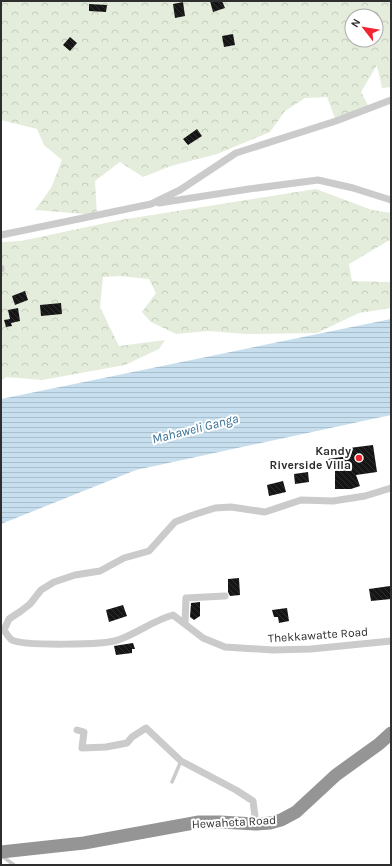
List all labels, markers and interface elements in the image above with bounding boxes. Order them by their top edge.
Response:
north arrow [344,8,384,48]
text: N [348,16,363,30]
water label: Mahaweli Ganga [150,410,240,446]
place label: Kandy Riverside Villa [270,444,351,472]
marker: Kandy Riverside Villa [354,453,364,463]
street label: Thekkawatte Road [267,625,369,645]
street label: Hewaheta Road [191,813,277,831]

